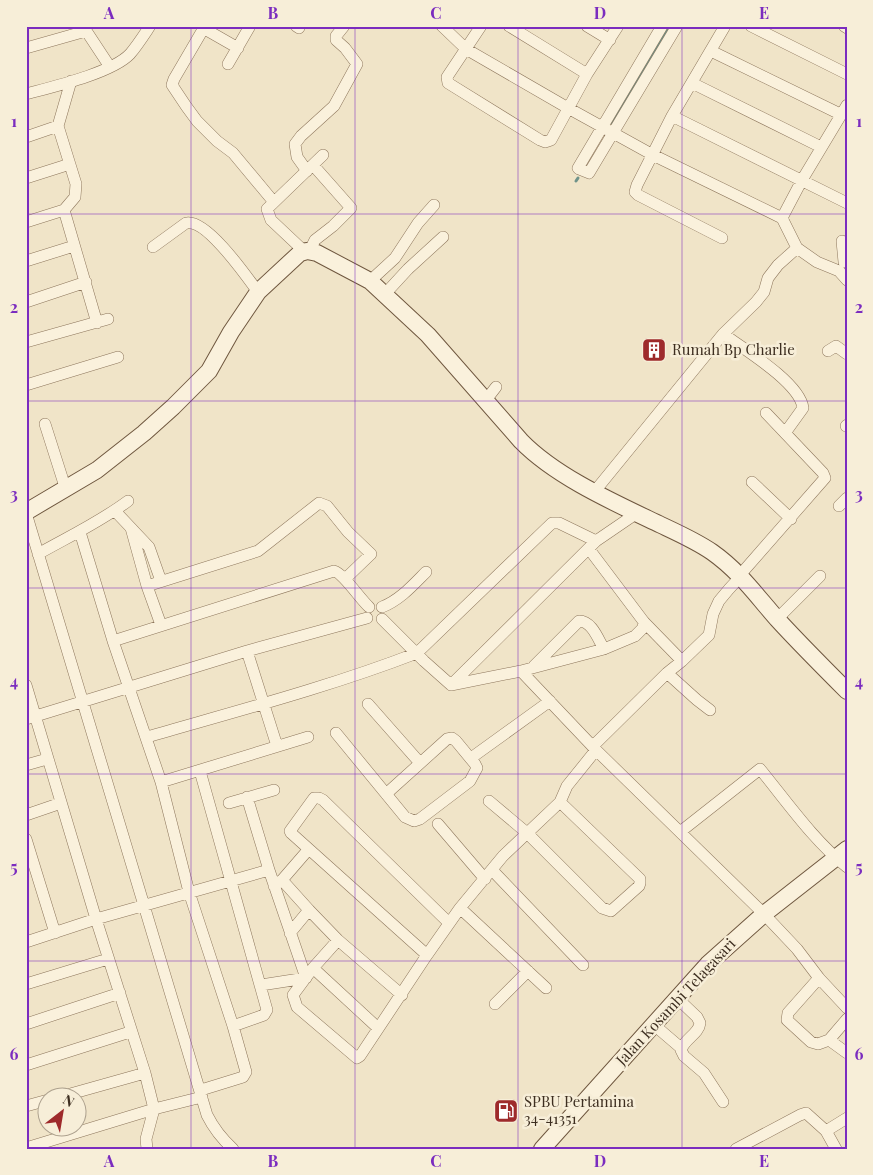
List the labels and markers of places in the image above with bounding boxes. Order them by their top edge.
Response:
building icon: Rumah Bp Charlie [641,337,667,363]
place label: Rumah Bp Charlie [672,339,795,359]
place label: SPBU Pertamina 34-41351 [524,1091,634,1128]
fuel station icon: SPBU Pertamina 34-41351 [493,1098,519,1124]

